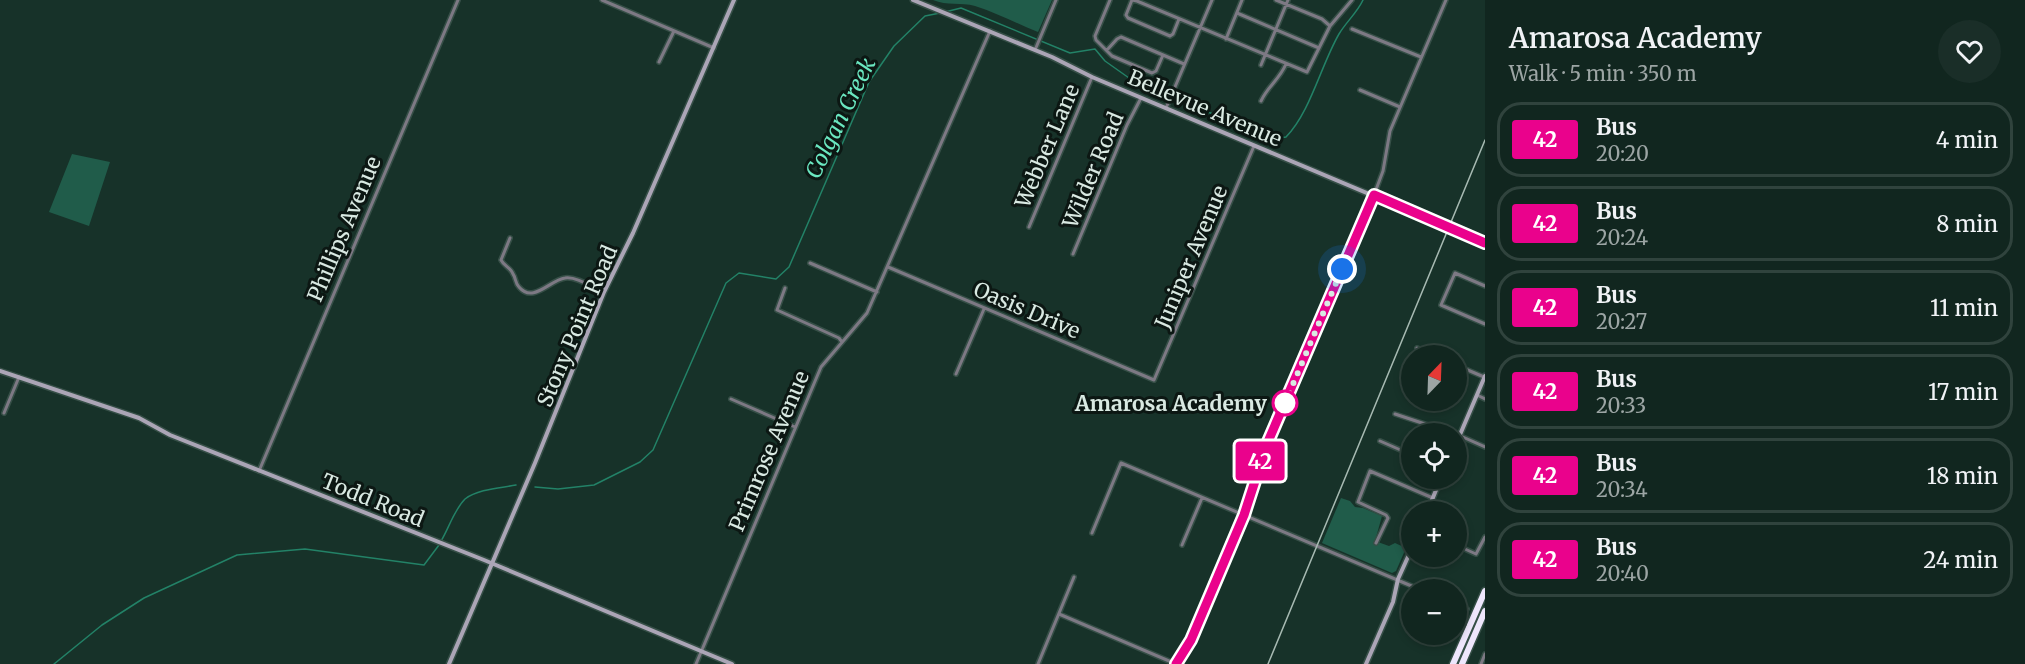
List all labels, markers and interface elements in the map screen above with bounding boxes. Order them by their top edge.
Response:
text: Amarosa Academy [1509,20,1762,56]
button: heart [1938,20,2001,83]
water label: Colgan Creek [799,53,881,183]
text: Walk · 5 min · 350 m [1509,61,1697,86]
street label: Bellevue Avenue [1124,63,1286,153]
street label: Webber Lane [1008,80,1085,213]
street label: Wilder Road [1056,108,1130,233]
text: Bus [1596,113,1637,141]
text: 42 [1533,126,1557,153]
text: 4 min [1936,126,1998,154]
text: 20:20 [1596,141,1649,166]
street label: Phillips Avenue [301,152,387,306]
street label: Juniper Avenue [1148,181,1233,334]
text: Bus [1596,197,1637,225]
text: 42 [1533,210,1557,237]
text: 8 min [1936,210,1998,238]
text: 20:24 [1596,225,1648,250]
street label: Stony Point Road [531,241,623,411]
your location [1327,254,1357,284]
street label: Oasis Drive [970,275,1084,345]
text: Bus [1596,281,1637,309]
text: 42 [1533,294,1557,321]
text: 11 min [1930,294,1998,322]
text: 20:27 [1596,309,1647,334]
north arrow [1401,345,1467,411]
map controls [1401,345,1467,645]
text: Bus [1596,365,1637,393]
street label: Primrose Avenue [723,367,815,535]
text: 42 [1533,378,1557,405]
text: 17 min [1928,378,1998,406]
place label: Amarosa Academy [1074,390,1268,417]
marker: Amarosa Academy [1272,390,1298,416]
text: 20:33 [1596,393,1646,418]
button: locate [1401,423,1467,489]
line badge: 42 [1233,442,1287,480]
text: 42 [1248,448,1272,475]
text: Bus [1596,449,1637,477]
text: 42 [1533,462,1557,489]
text: 18 min [1927,462,1998,490]
street label: Todd Road [318,467,428,533]
text: 20:34 [1596,477,1648,502]
button: + [1401,501,1467,567]
text: Bus [1596,533,1637,561]
text: 42 [1533,546,1557,573]
text: 24 min [1923,546,1998,574]
text: 20:40 [1596,561,1649,586]
button: − [1401,579,1467,645]

